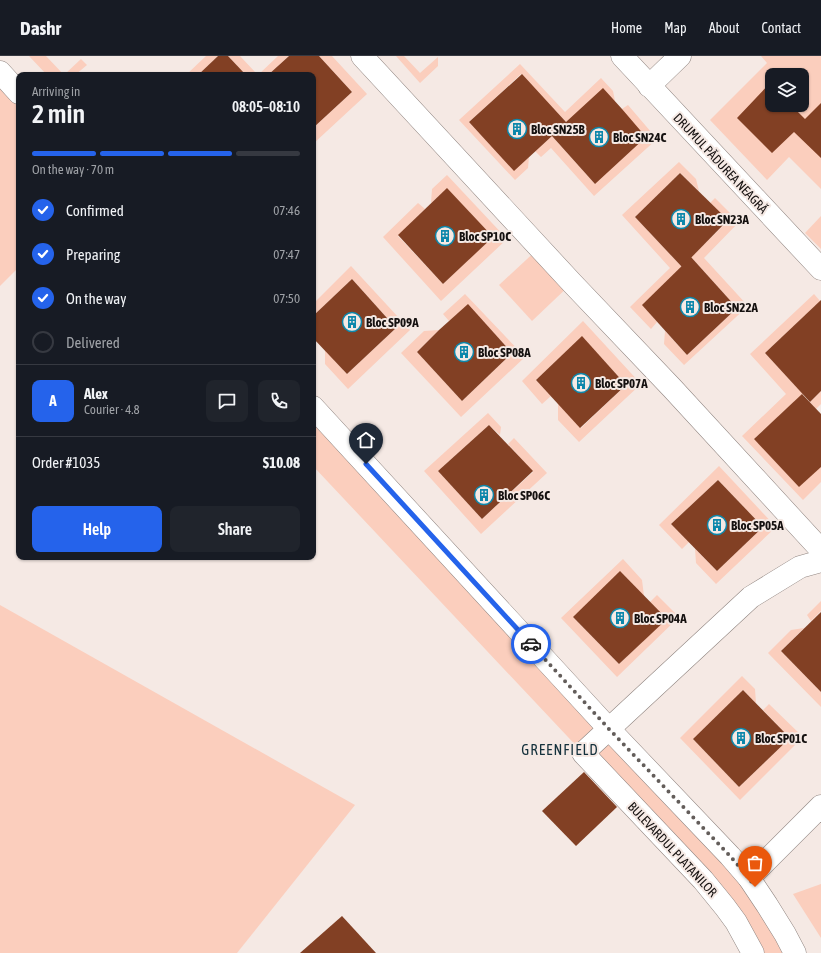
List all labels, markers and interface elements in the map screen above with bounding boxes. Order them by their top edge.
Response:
text: Dashr [20,17,61,39]
text: Home [611,20,642,36]
text: Map [664,20,687,36]
text: About [709,20,740,36]
text: Contact [762,20,801,36]
map controls [765,68,809,112]
button: layers [765,68,809,112]
text: Arriving in [32,84,80,99]
text: 08:05–08:10 [232,98,300,115]
text: 2 min [32,99,85,129]
street label: DRUMUL PĂDUREA NEAGRĂ [670,110,771,217]
building icon: Bloc SN25B [506,118,528,140]
place label: Bloc SN25B [531,122,586,137]
building icon: Bloc SN24C [588,126,610,148]
place label: Bloc SN24C [613,130,667,145]
text: On the way · 70 m [32,162,114,177]
icon: check [32,199,54,221]
text: Confirmed [66,202,124,219]
text: 07:46 [273,203,300,218]
building icon: Bloc SN23A [670,208,692,230]
place label: Bloc SN23A [695,212,750,227]
building icon: Bloc SP10C [434,225,456,247]
place label: Bloc SP10C [459,229,511,244]
icon: check [32,243,54,265]
text: Preparing [66,246,120,263]
text: 07:47 [273,247,300,262]
icon: check [32,287,54,309]
text: On the way [66,290,127,307]
text: 07:50 [273,291,300,306]
building icon: Bloc SN22A [679,296,701,318]
place label: Bloc SN22A [704,300,759,315]
building icon: Bloc SP09A [341,311,363,333]
place label: Bloc SP09A [366,315,419,330]
text: Delivered [66,334,120,351]
building icon: Bloc SP08A [453,341,475,363]
place label: Bloc SP08A [478,345,531,360]
building icon: Bloc SP07A [570,372,592,394]
place label: Bloc SP07A [595,376,648,391]
button: chat [206,380,248,422]
button: phone [258,380,300,422]
text: Alex [84,385,108,402]
text: A [49,392,57,409]
text: Courier · 4.8 [84,402,140,417]
pin [349,423,383,464]
icon: home [355,429,377,451]
text: Order #1035 [32,454,100,471]
text: $10.08 [263,454,300,471]
building icon: Bloc SP06C [473,484,495,506]
place label: Bloc SP06C [498,488,550,503]
button: Help [32,506,162,552]
button: Share [170,506,300,552]
building icon: Bloc SP05A [706,514,728,536]
place label: Bloc SP05A [731,518,784,533]
building icon: Bloc SP04A [609,607,631,629]
place label: Bloc SP04A [634,611,687,626]
courier [511,624,551,664]
icon: car [520,633,542,655]
building icon: Bloc SP01C [730,727,752,749]
place label: Bloc SP01C [755,731,807,746]
district label: GREENFIELD [521,741,599,758]
street label: BULEVARDUL PLATANILOR [625,799,721,900]
pin [738,846,772,887]
icon: bag [744,852,766,874]

